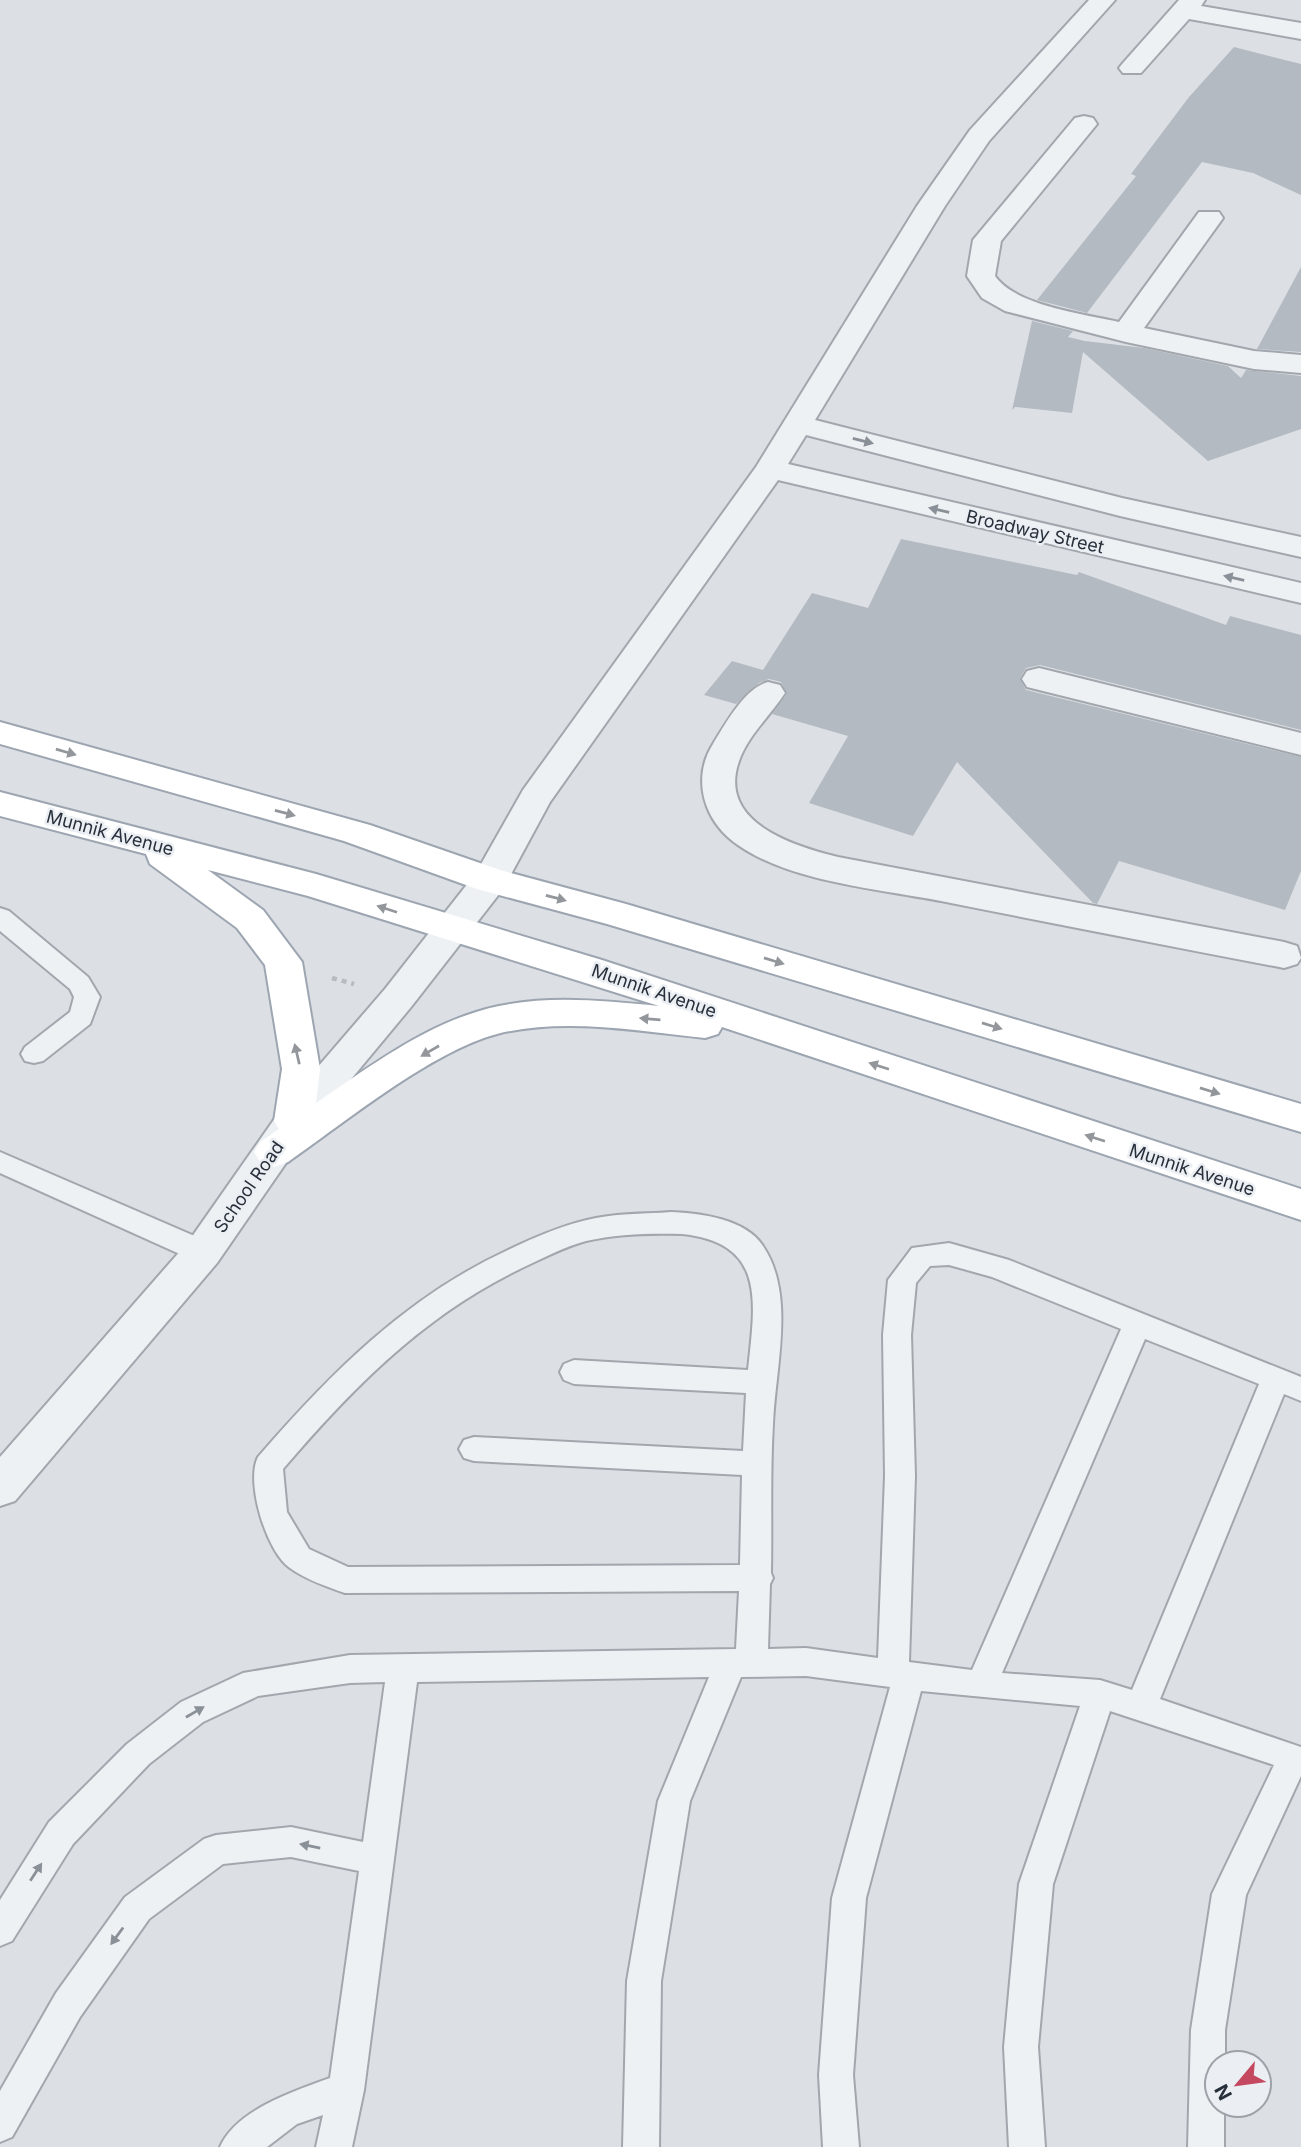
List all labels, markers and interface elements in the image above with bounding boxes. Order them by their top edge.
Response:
one-way arrow [852,436,874,447]
one-way arrow [928,504,950,515]
street label: Broadway Street [964,505,1106,558]
one-way arrow [1223,572,1245,583]
one-way arrow [55,747,77,758]
street label: Munnik Avenue [44,805,176,860]
one-way arrow [274,808,296,819]
one-way arrow [545,893,567,904]
one-way arrow [376,903,397,913]
one-way arrow [764,957,785,967]
street label: Munnik Avenue [589,959,719,1022]
one-way arrow [639,1013,661,1024]
one-way arrow [982,1022,1003,1032]
one-way arrow [291,1043,302,1065]
one-way arrow [420,1044,439,1057]
one-way arrow [868,1061,889,1071]
one-way arrow [1200,1087,1221,1097]
one-way arrow [1084,1132,1105,1143]
street label: School Road [209,1137,288,1237]
street label: Munnik Avenue [1127,1139,1258,1200]
one-way arrow [185,1705,204,1718]
one-way arrow [299,1841,321,1852]
one-way arrow [29,1863,43,1881]
one-way arrow [110,1927,124,1945]
north arrow [1203,2049,1273,2119]
text: N [1210,2080,1237,2104]

